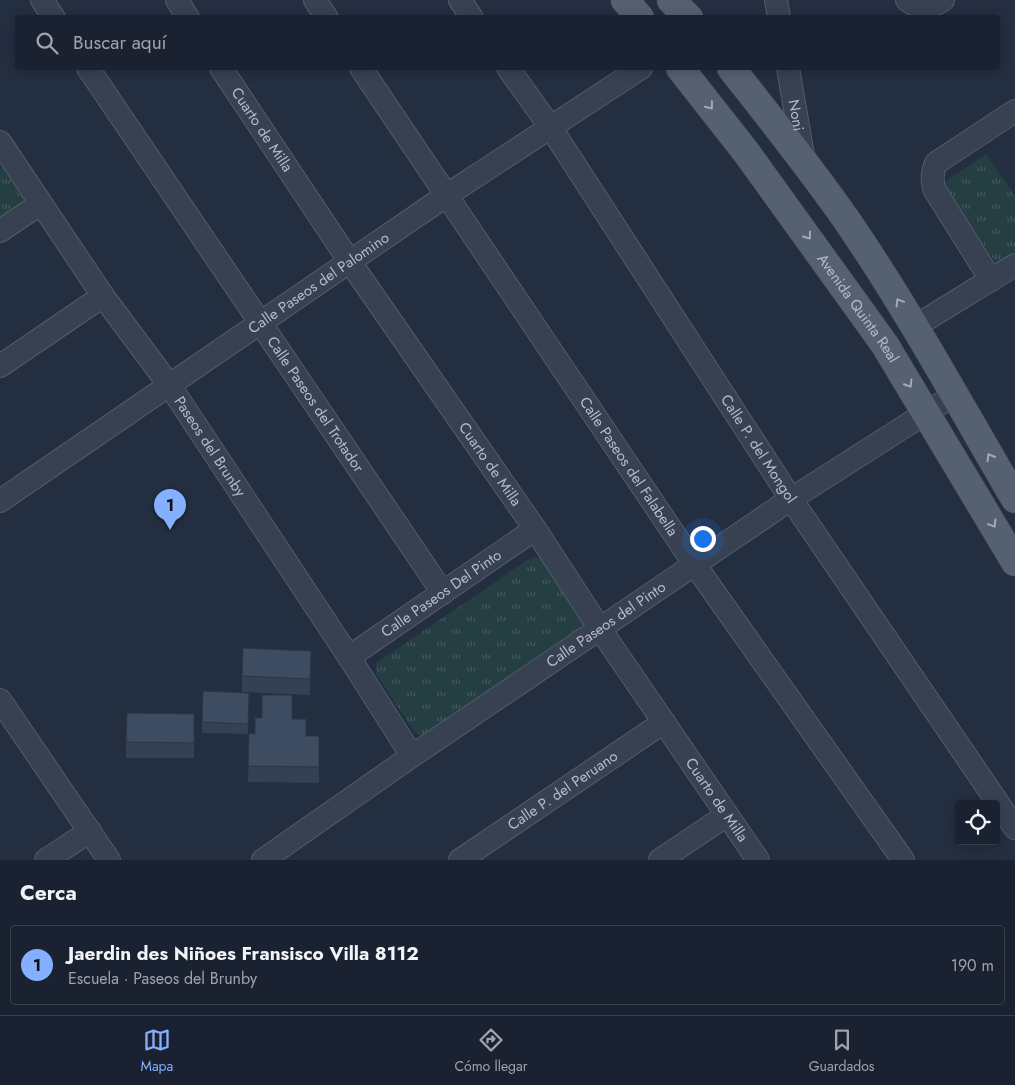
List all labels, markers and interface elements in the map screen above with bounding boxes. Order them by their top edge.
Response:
search box [15,15,1000,70]
icon: search [33,29,61,57]
text: Buscar aquí [73,29,167,56]
street label: Cuarto de Milla [226,83,298,176]
street label: Noni [783,98,810,133]
one-way arrow [705,100,713,109]
street label: Calle Paseos del Palomino [243,227,394,339]
one-way arrow [802,230,810,239]
street label: Avenida Quinta Real [812,249,904,367]
one-way arrow [895,298,905,307]
street label: Calle Paseos del Trotador [261,332,370,478]
one-way arrow [903,379,913,388]
street label: Calle P. del Mongol [715,390,802,508]
street label: Paseos del Brunby [169,392,251,501]
street label: Calle Paseos del Falabella [574,392,684,541]
street label: Cuarto de Milla [453,418,527,511]
one-way arrow [987,453,997,462]
pin: 1 [154,489,186,530]
one-way arrow [986,519,996,528]
your location [690,526,716,552]
street label: Calle Paseos Del Pinto [377,544,506,643]
street label: Calle Paseos del Pinto [542,576,670,673]
street label: Calle P. del Peruano [503,745,622,836]
street label: Cuarto de Milla [680,753,754,846]
map controls [955,800,1000,845]
button: locate [955,800,1000,845]
text: Cerca [20,878,77,908]
text: Jaerdin des Niñoes Fransisco Villa 8112 [68,940,419,967]
text: 1 [33,954,41,977]
text: 190 m [951,954,994,977]
text: Escuela · Paseos del Brunby [68,967,257,990]
tab: Mapa [141,1026,173,1076]
tab: Cómo llegar [454,1026,528,1076]
tab: Guardados [809,1026,874,1076]

